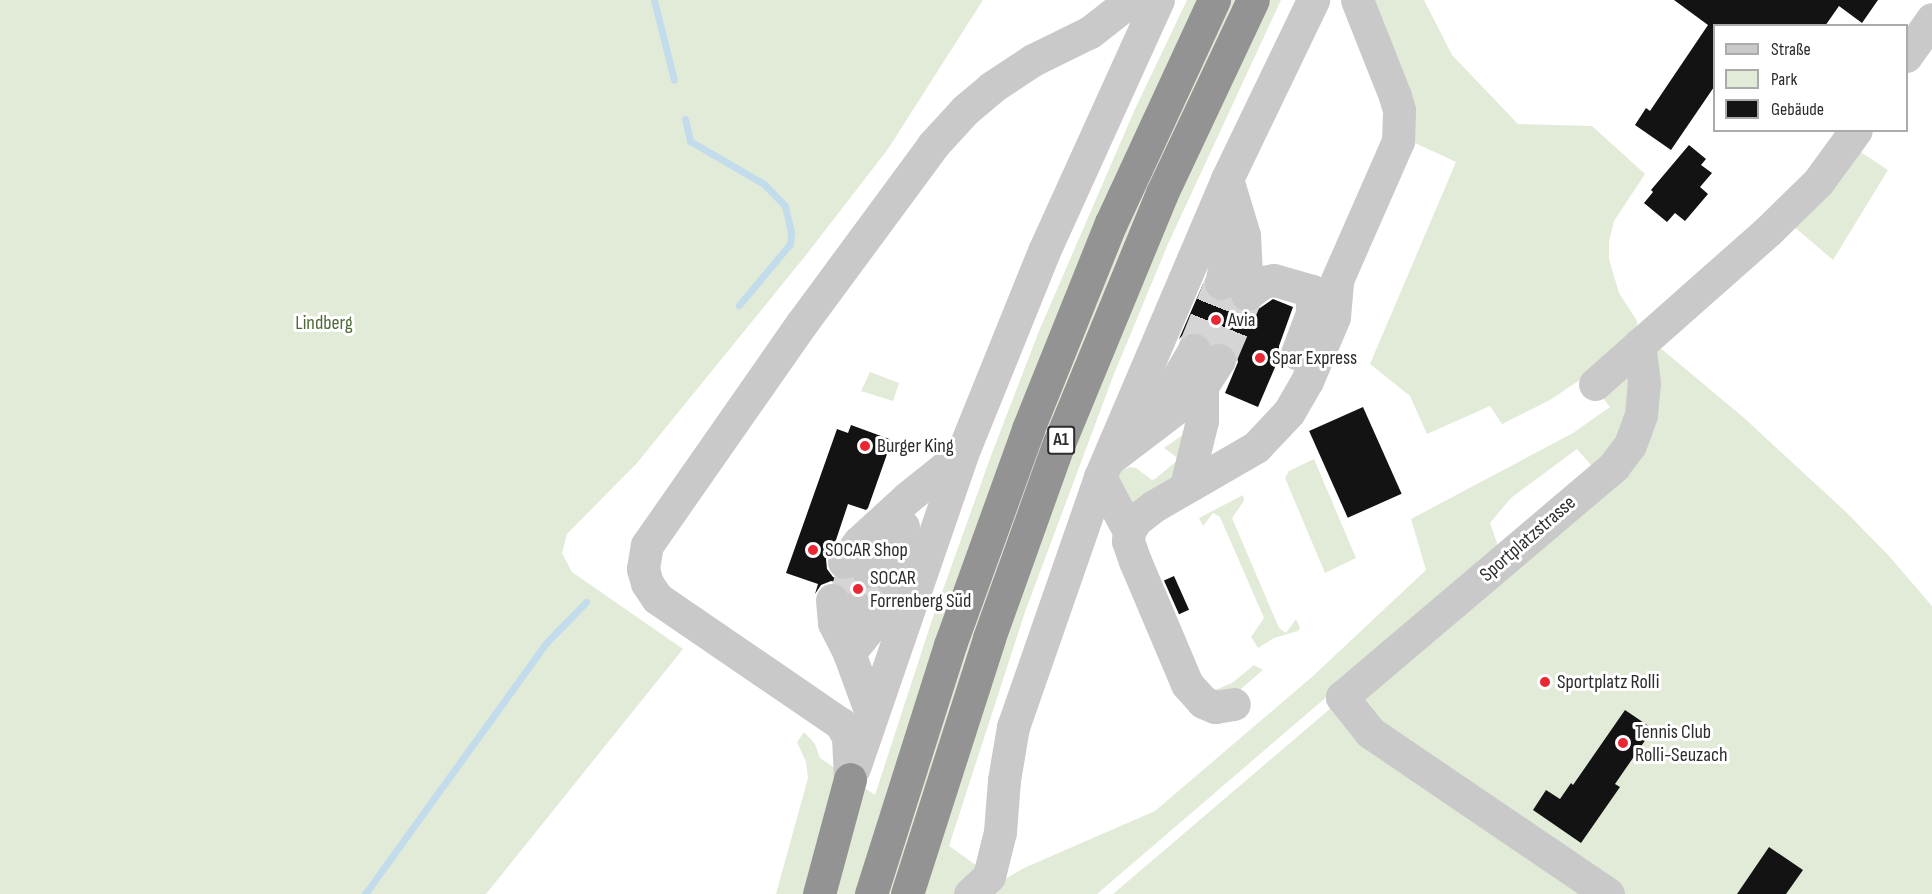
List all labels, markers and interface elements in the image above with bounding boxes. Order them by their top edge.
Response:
legend [1713,24,1908,132]
text: Straße [1771,39,1811,60]
text: Park [1771,69,1797,90]
text: Gebäude [1771,99,1824,120]
place label: Avia [1228,308,1255,332]
park label: Lindberg [295,311,353,335]
marker: Avia [1209,313,1223,327]
place label: Spar Express [1272,346,1357,370]
marker: Spar Express [1253,351,1267,365]
road number: A1 [1046,425,1076,455]
place label: Burger King [877,434,954,458]
marker: Burger King [858,439,872,453]
street label: Sportplatzstrasse [1475,491,1581,587]
place label: SOCAR Shop [825,538,908,562]
marker: SOCAR Shop [806,543,820,557]
place label: SOCAR Forrenberg Süd [870,566,971,613]
marker: SOCAR Forrenberg Süd [851,582,865,596]
place label: Sportplatz Rolli [1557,670,1659,694]
marker: Sportplatz Rolli [1538,675,1552,689]
place label: Tennis Club Rolli-Seuzach [1635,720,1727,767]
marker: Tennis Club Rolli-Seuzach [1616,736,1630,750]

